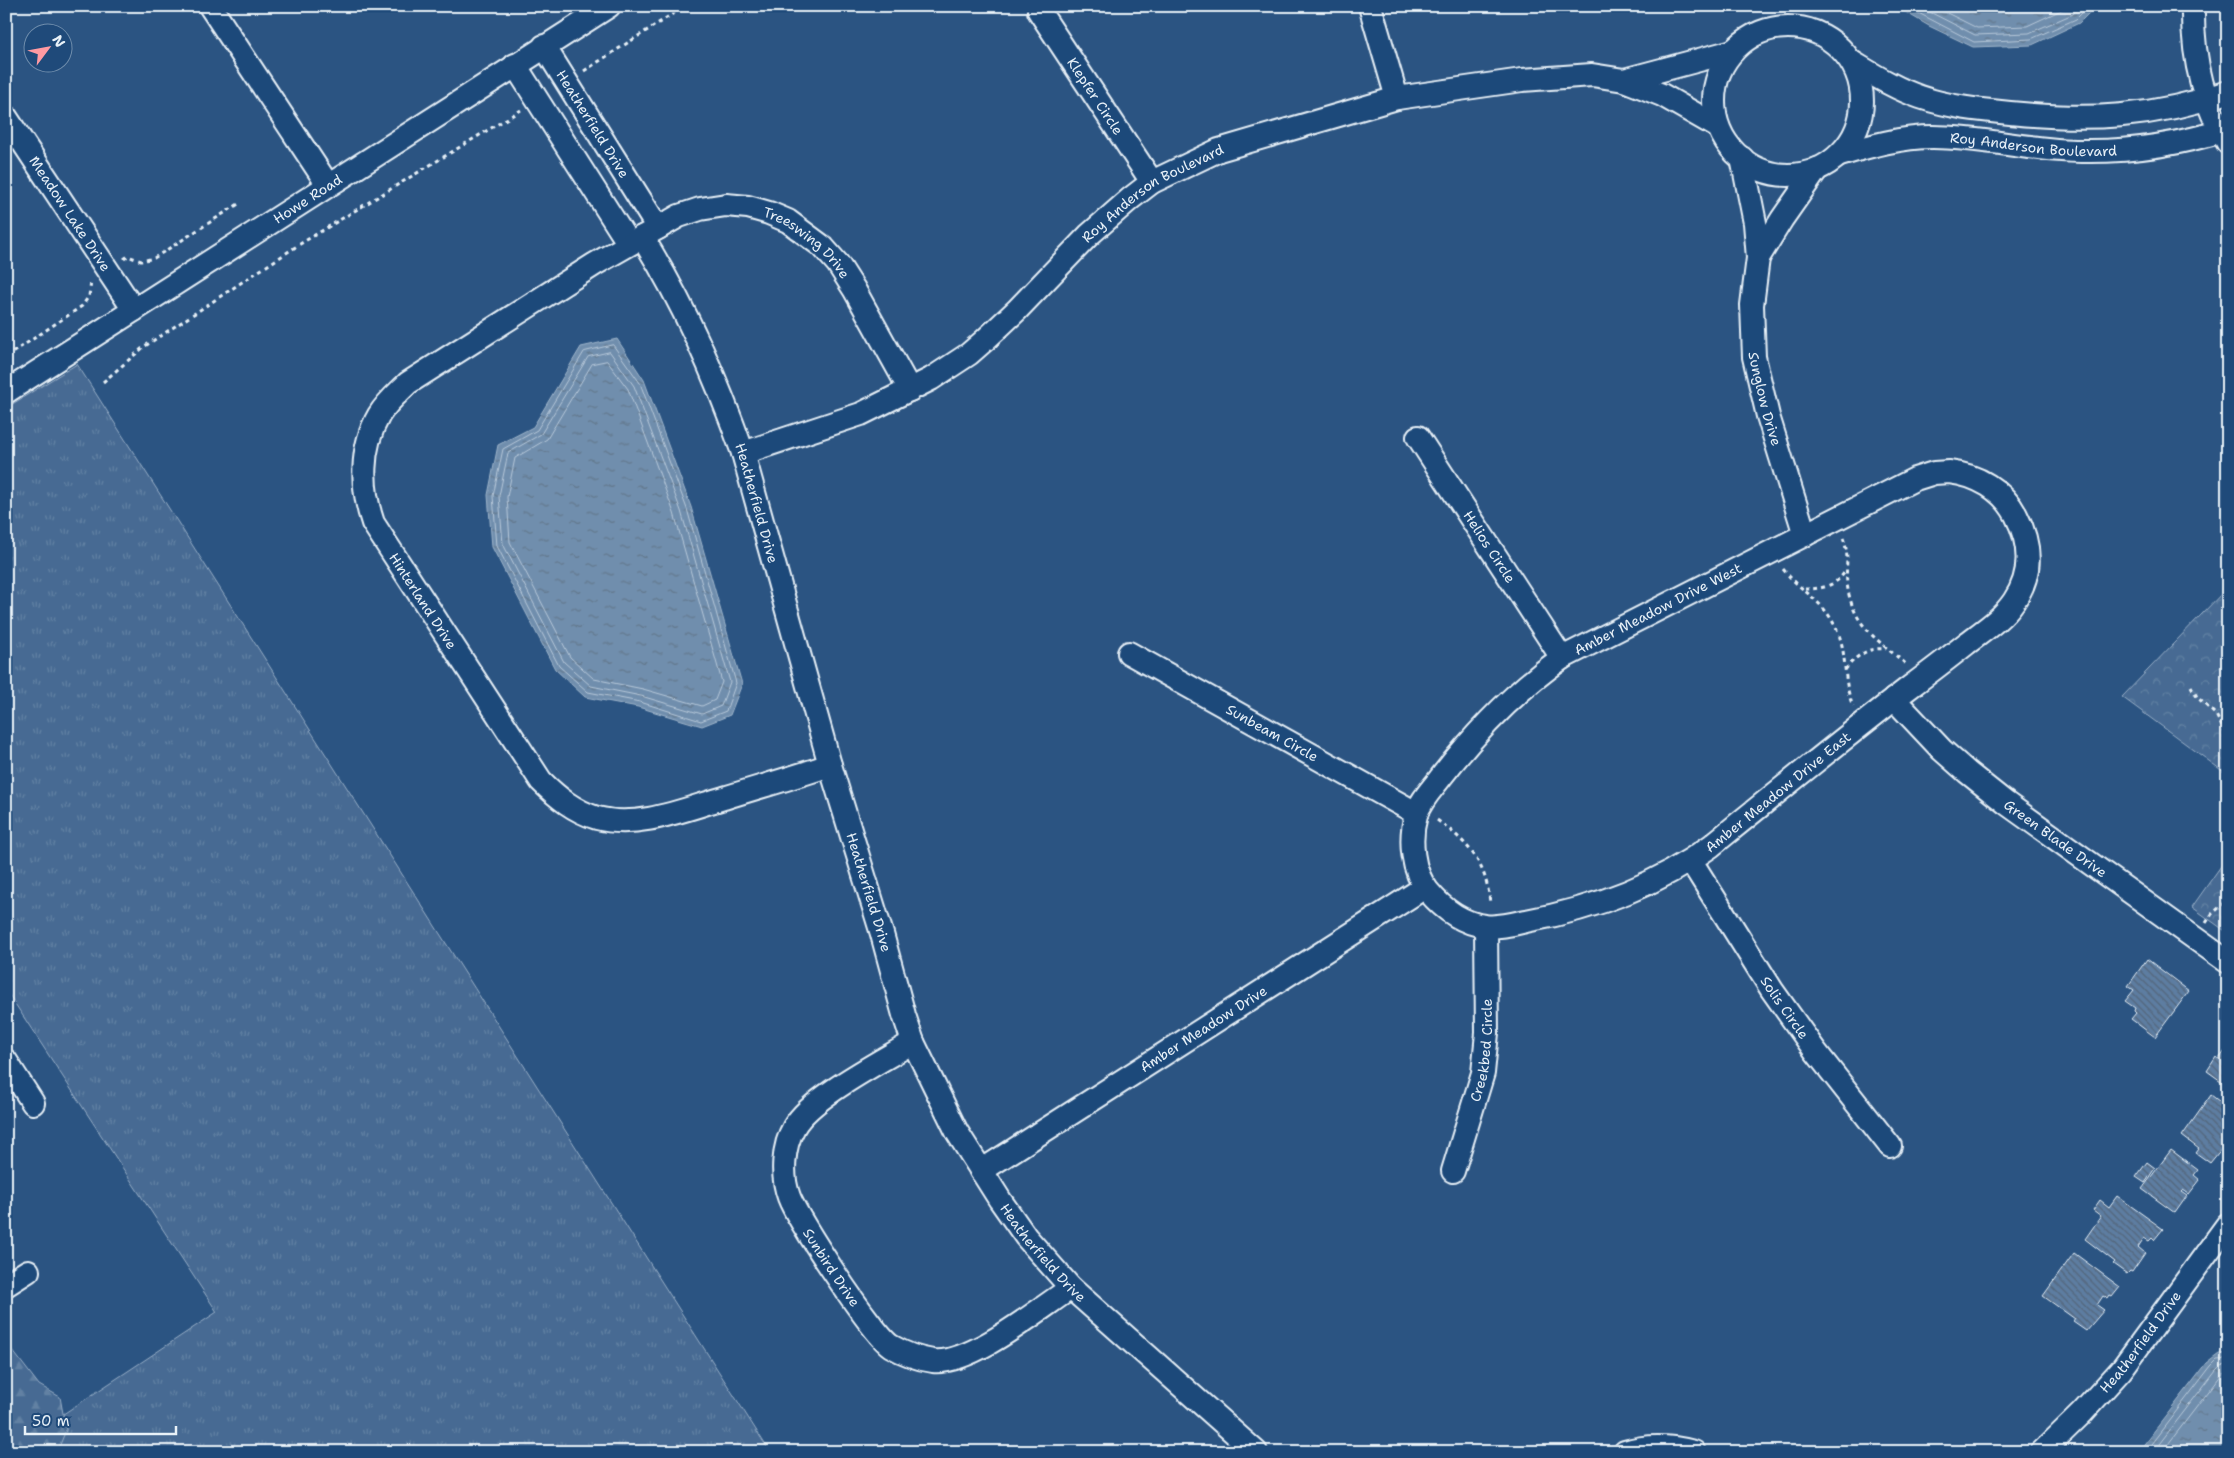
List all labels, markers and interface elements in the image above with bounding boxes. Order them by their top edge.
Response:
north arrow [22,22,72,72]
text: N [48,32,70,51]
street label: Klepfer Circle [1063,54,1127,138]
street label: Heatherfield Drive [552,67,633,181]
street label: Roy Anderson Boulevard [1950,129,2117,160]
street label: Roy Anderson Boulevard [1078,140,1227,246]
street label: Meadow Lake Drive [25,153,115,275]
street label: Howe Road [270,170,345,228]
street label: Treeswing Drive [762,203,854,282]
street label: Sunglow Drive [1745,352,1786,448]
street label: Heatherfield Drive [731,441,782,565]
street label: Helios Circle [1459,507,1520,586]
street label: Hinterland Drive [385,549,461,653]
street label: Amber Meadow Drive West [1571,559,1745,659]
street label: Sunbeam Circle [1223,700,1321,766]
street label: Amber Meadow Drive East [1702,728,1854,856]
street label: Green Blade Drive [2000,795,2111,881]
street label: Heatherfield Drive [842,830,895,954]
street label: Solis Circle [1757,973,1813,1042]
street label: Amber Meadow Drive [1136,981,1270,1076]
street label: Creekbed Circle [1466,999,1496,1104]
street label: Heatherfield Drive [996,1200,1090,1306]
street label: Sunbird Drive [799,1225,864,1310]
street label: Heatherfield Drive [2096,1287,2185,1397]
scale bar [25,1403,176,1435]
text: 50 m [32,1411,70,1431]

